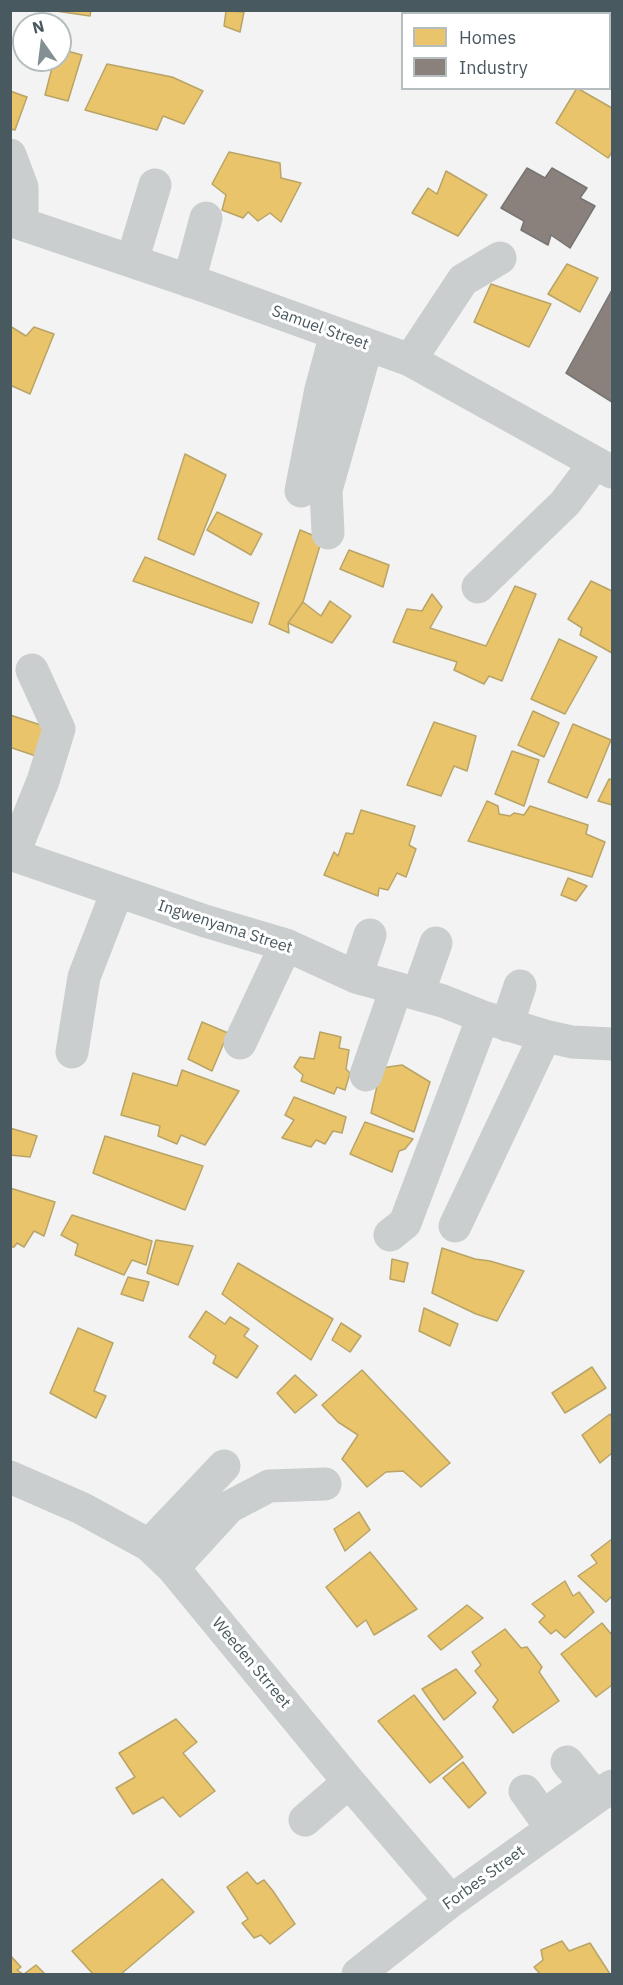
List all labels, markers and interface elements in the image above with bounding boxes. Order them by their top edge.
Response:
north arrow [12,12,72,72]
legend [401,12,611,90]
text: N [30,15,46,38]
text: Homes [459,26,516,49]
text: Industry [459,56,528,79]
street label: Samuel Street [269,302,371,354]
street label: Ingwenyama Street [155,896,295,958]
street label: Weeden Strreet [208,1614,294,1712]
street label: Forbes Street [439,1842,529,1914]

